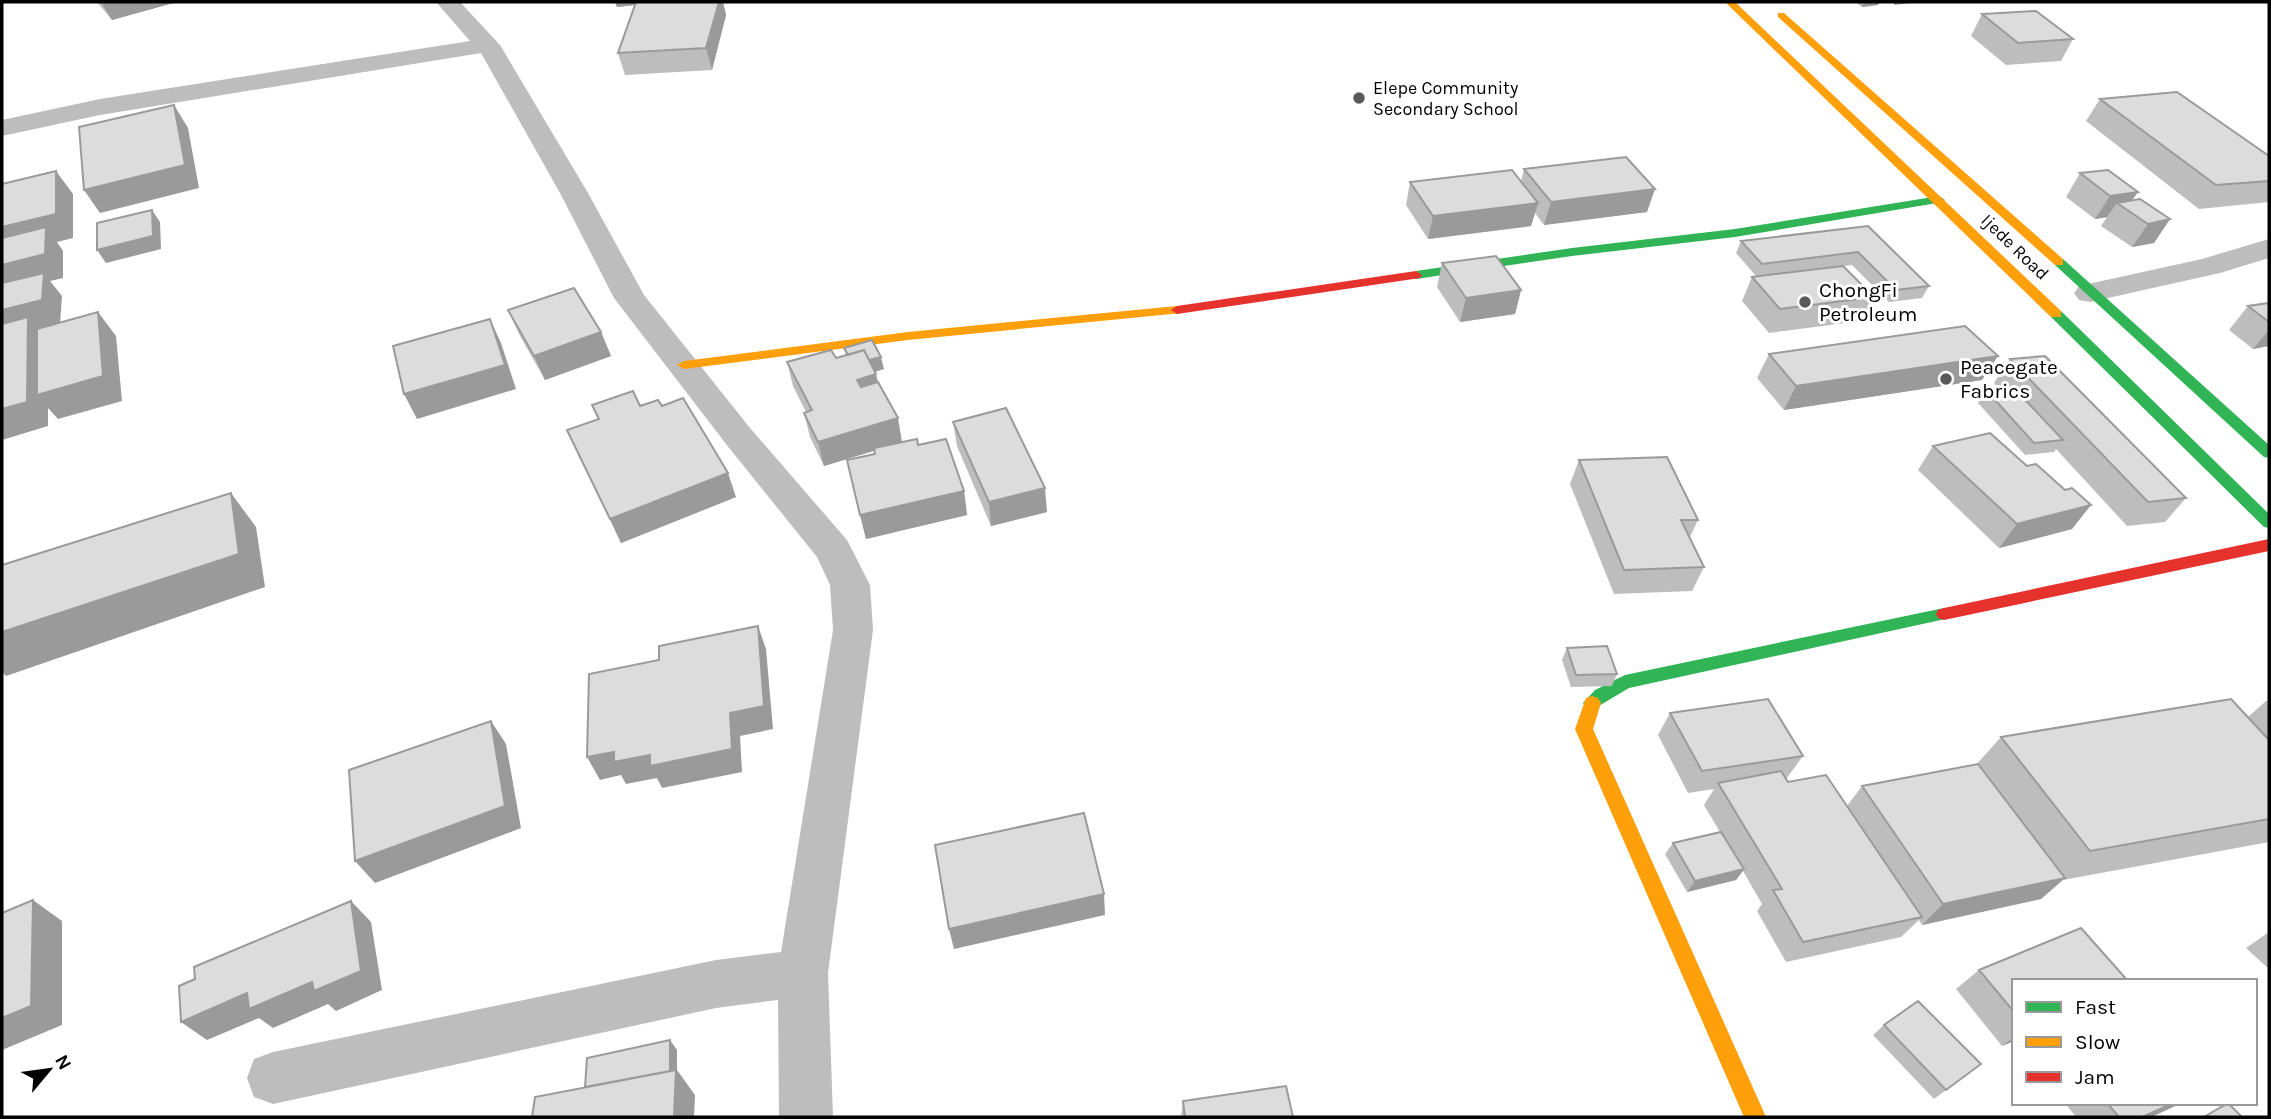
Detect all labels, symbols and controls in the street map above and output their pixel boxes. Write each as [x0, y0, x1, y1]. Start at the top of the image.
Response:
place label: Elepe Community Secondary School [1373, 77, 1519, 120]
marker: Elepe Community Secondary School [1351, 90, 1367, 106]
street label: Ijede Road [1977, 209, 2053, 285]
place label: ChongFi Petroleum [1819, 278, 1917, 326]
marker: ChongFi Petroleum [1797, 294, 1813, 310]
place label: Peacegate Fabrics [1960, 355, 2058, 403]
marker: Peacegate Fabrics [1938, 371, 1954, 387]
legend [2012, 979, 2257, 1105]
text: Fast [2075, 995, 2116, 1019]
text: Slow [2075, 1030, 2120, 1054]
north arrow [14, 1035, 84, 1105]
text: N [50, 1051, 76, 1074]
text: Jam [2075, 1065, 2115, 1089]

